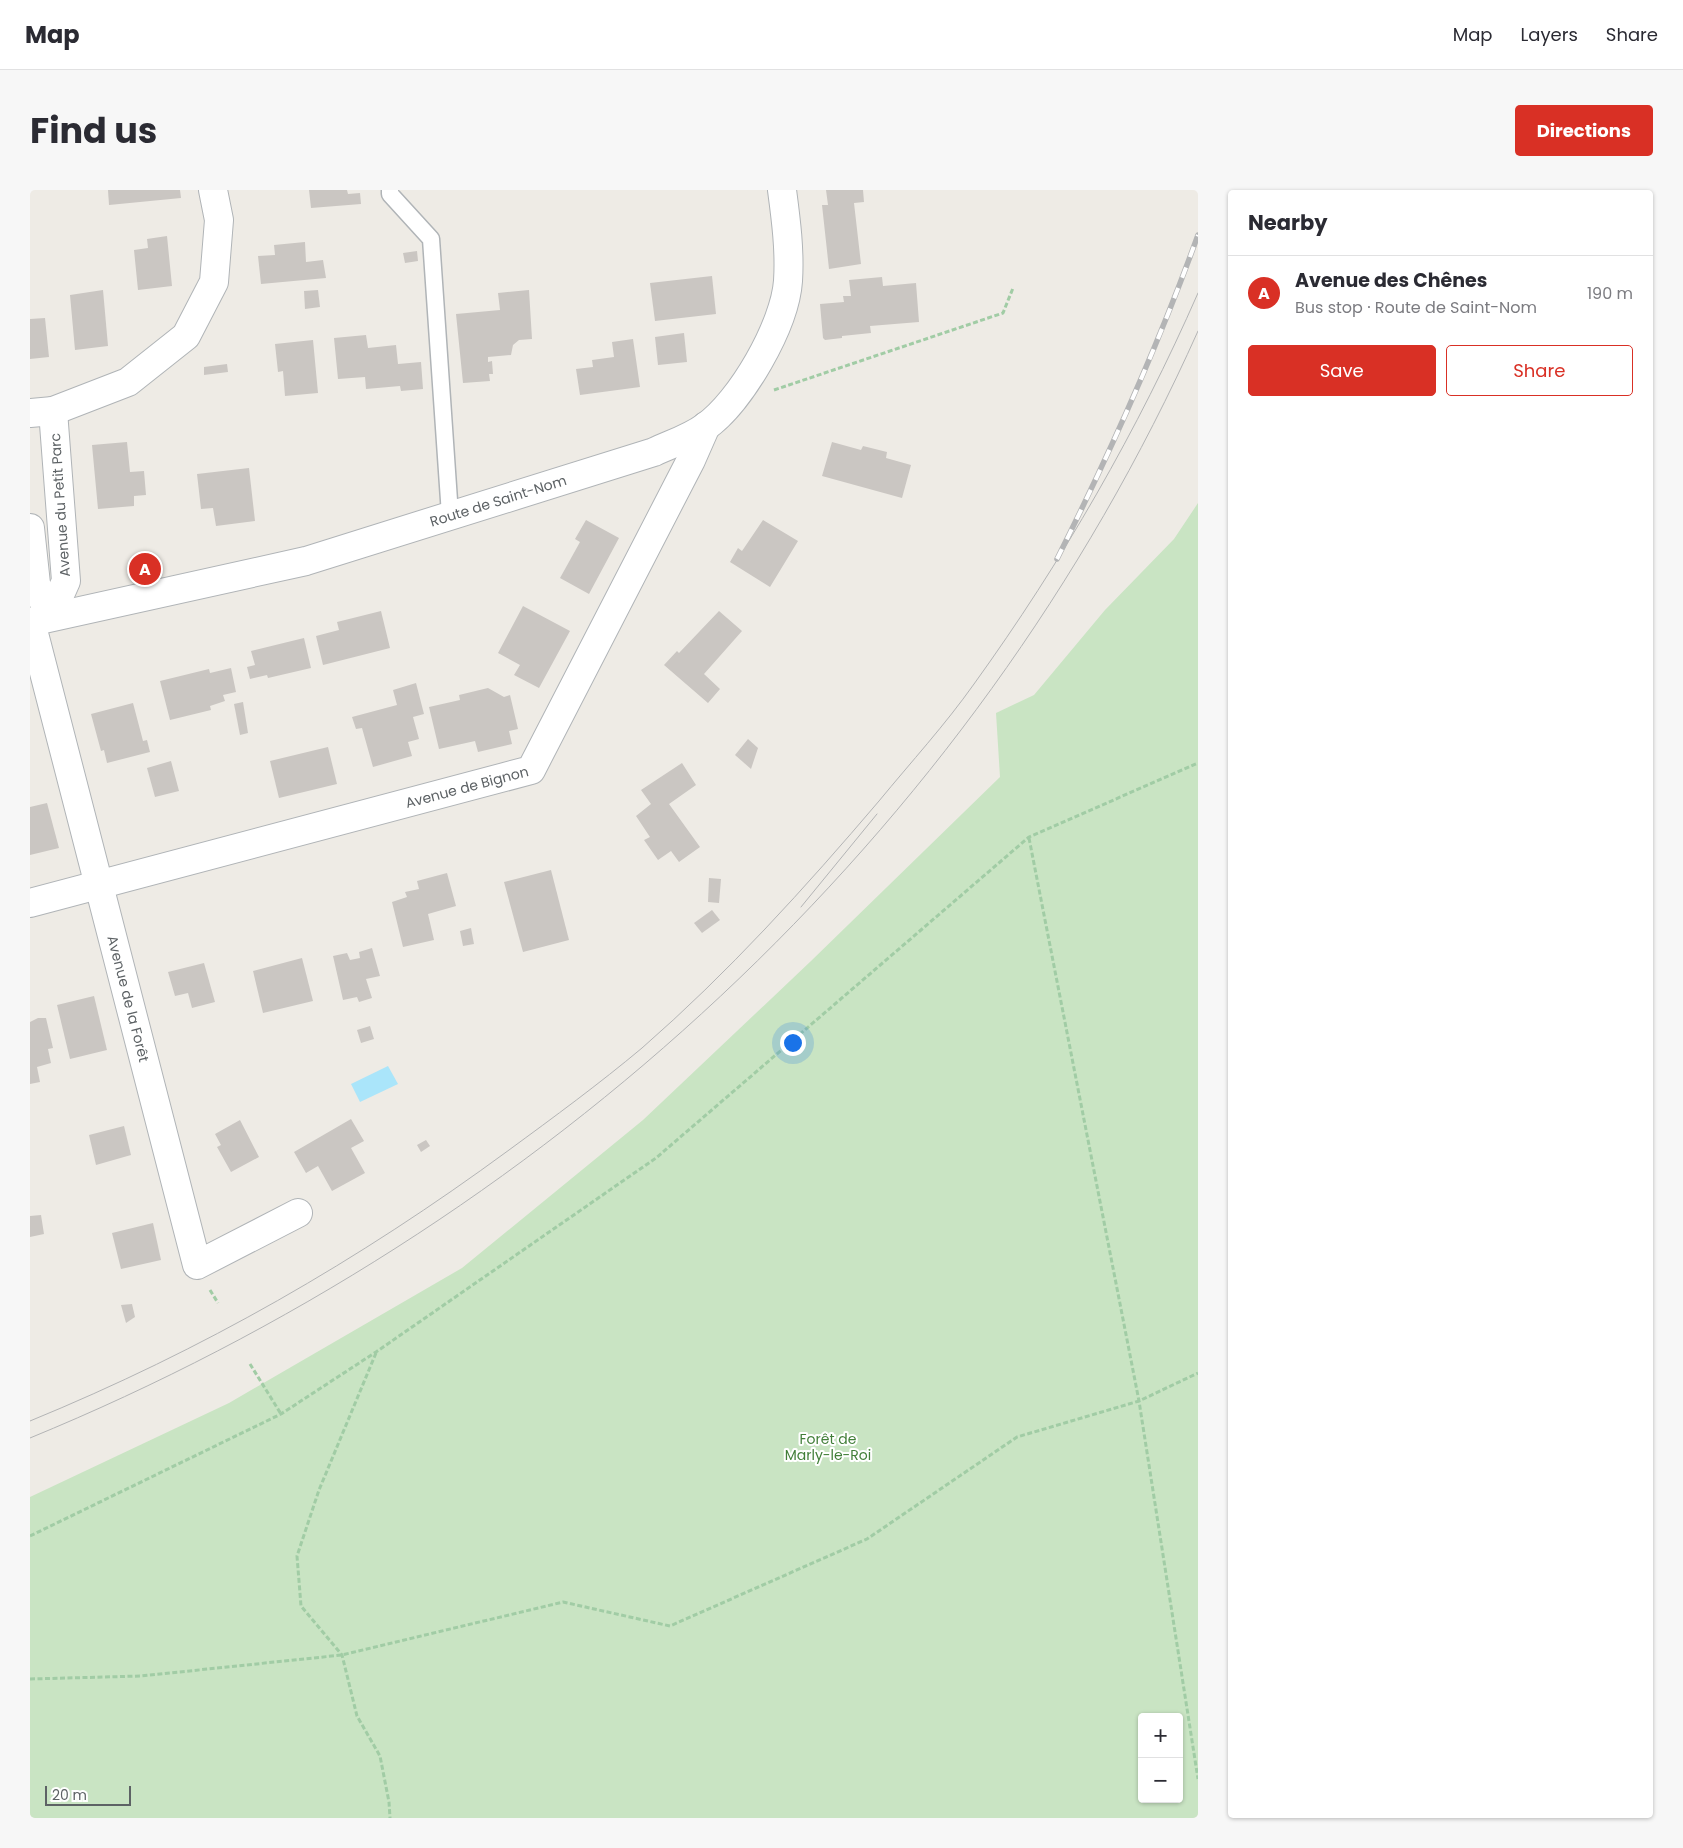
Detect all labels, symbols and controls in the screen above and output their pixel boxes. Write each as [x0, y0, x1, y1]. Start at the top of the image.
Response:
text: Map [25, 18, 80, 51]
text: Map [1453, 22, 1493, 47]
text: Layers [1521, 22, 1578, 47]
text: Share [1606, 22, 1658, 47]
button: Directions [1515, 105, 1653, 156]
text: Find us [30, 106, 157, 155]
text: Nearby [1248, 208, 1328, 237]
text: Avenue des Chênes [1295, 267, 1487, 294]
text: A [1258, 282, 1270, 305]
text: 190 m [1587, 282, 1633, 305]
text: Bus stop · Route de Saint-Nom [1295, 296, 1537, 319]
button: Save [1248, 345, 1436, 396]
button: Share [1446, 345, 1633, 396]
street label: Avenue du Petit Parc [45, 433, 75, 577]
street label: Route de Saint-Nom [427, 470, 569, 532]
pin: A [129, 550, 161, 588]
street label: Avenue de Bignon [403, 761, 531, 813]
street label: Avenue de la Forêt [102, 933, 154, 1064]
your location [780, 1030, 806, 1056]
park label: Forêt de Marly-le-Roi [785, 1429, 871, 1465]
map controls [1138, 1713, 1183, 1803]
button: + [1138, 1713, 1183, 1758]
button: − [1138, 1758, 1183, 1803]
scale bar [45, 1783, 131, 1806]
text: 20 m [52, 1785, 87, 1805]

